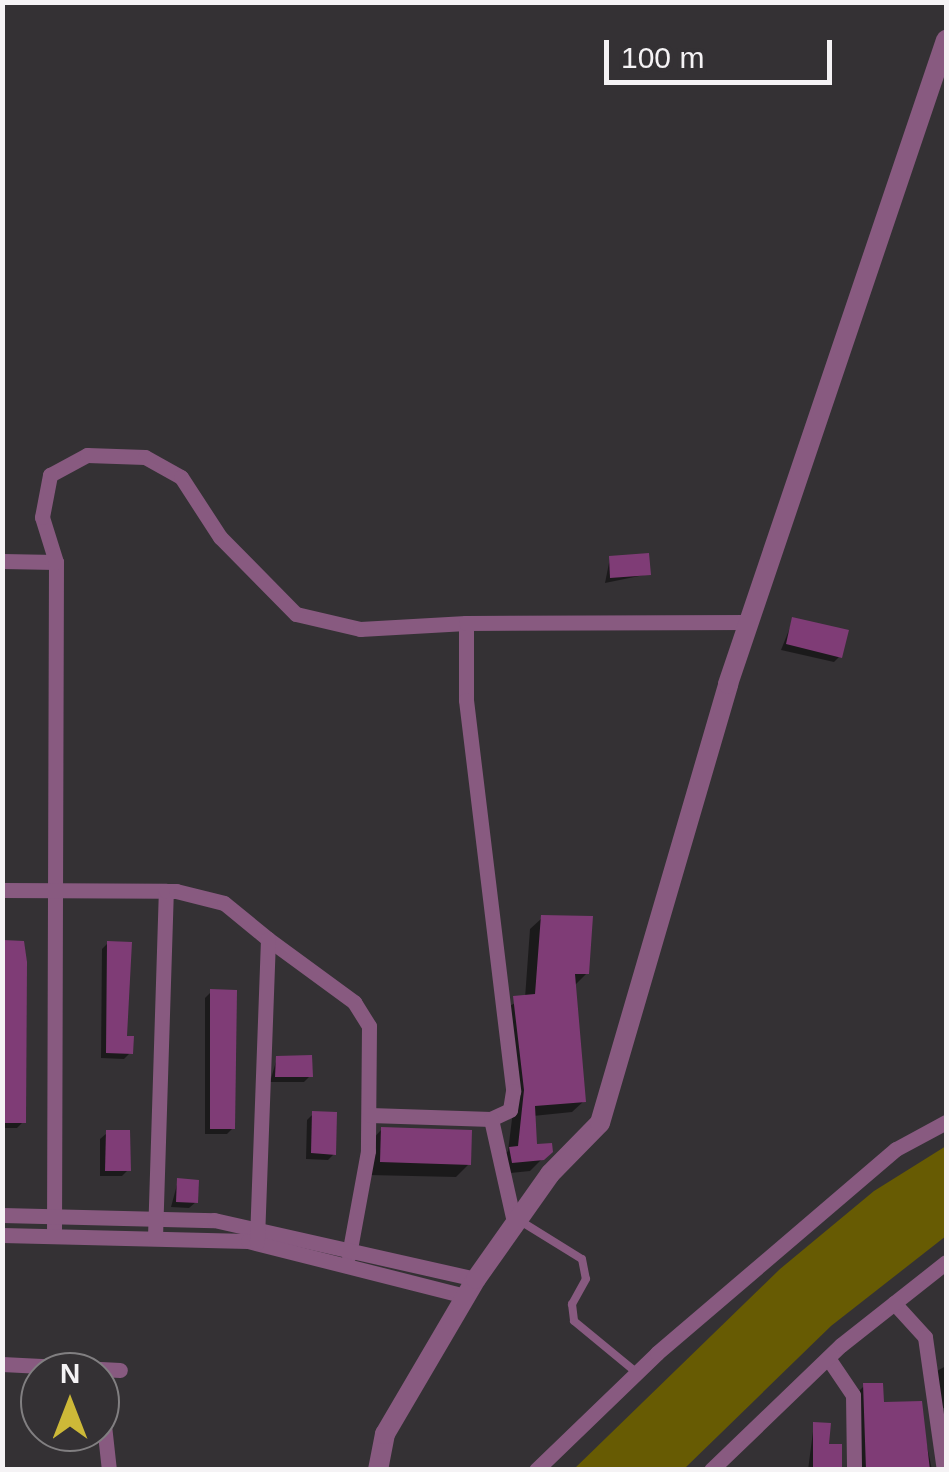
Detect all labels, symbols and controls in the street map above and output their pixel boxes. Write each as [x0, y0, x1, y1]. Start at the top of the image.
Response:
scale bar [609, 20, 836, 82]
text: 100 m [621, 41, 704, 74]
north arrow [20, 1352, 120, 1452]
text: N [60, 1358, 80, 1389]

